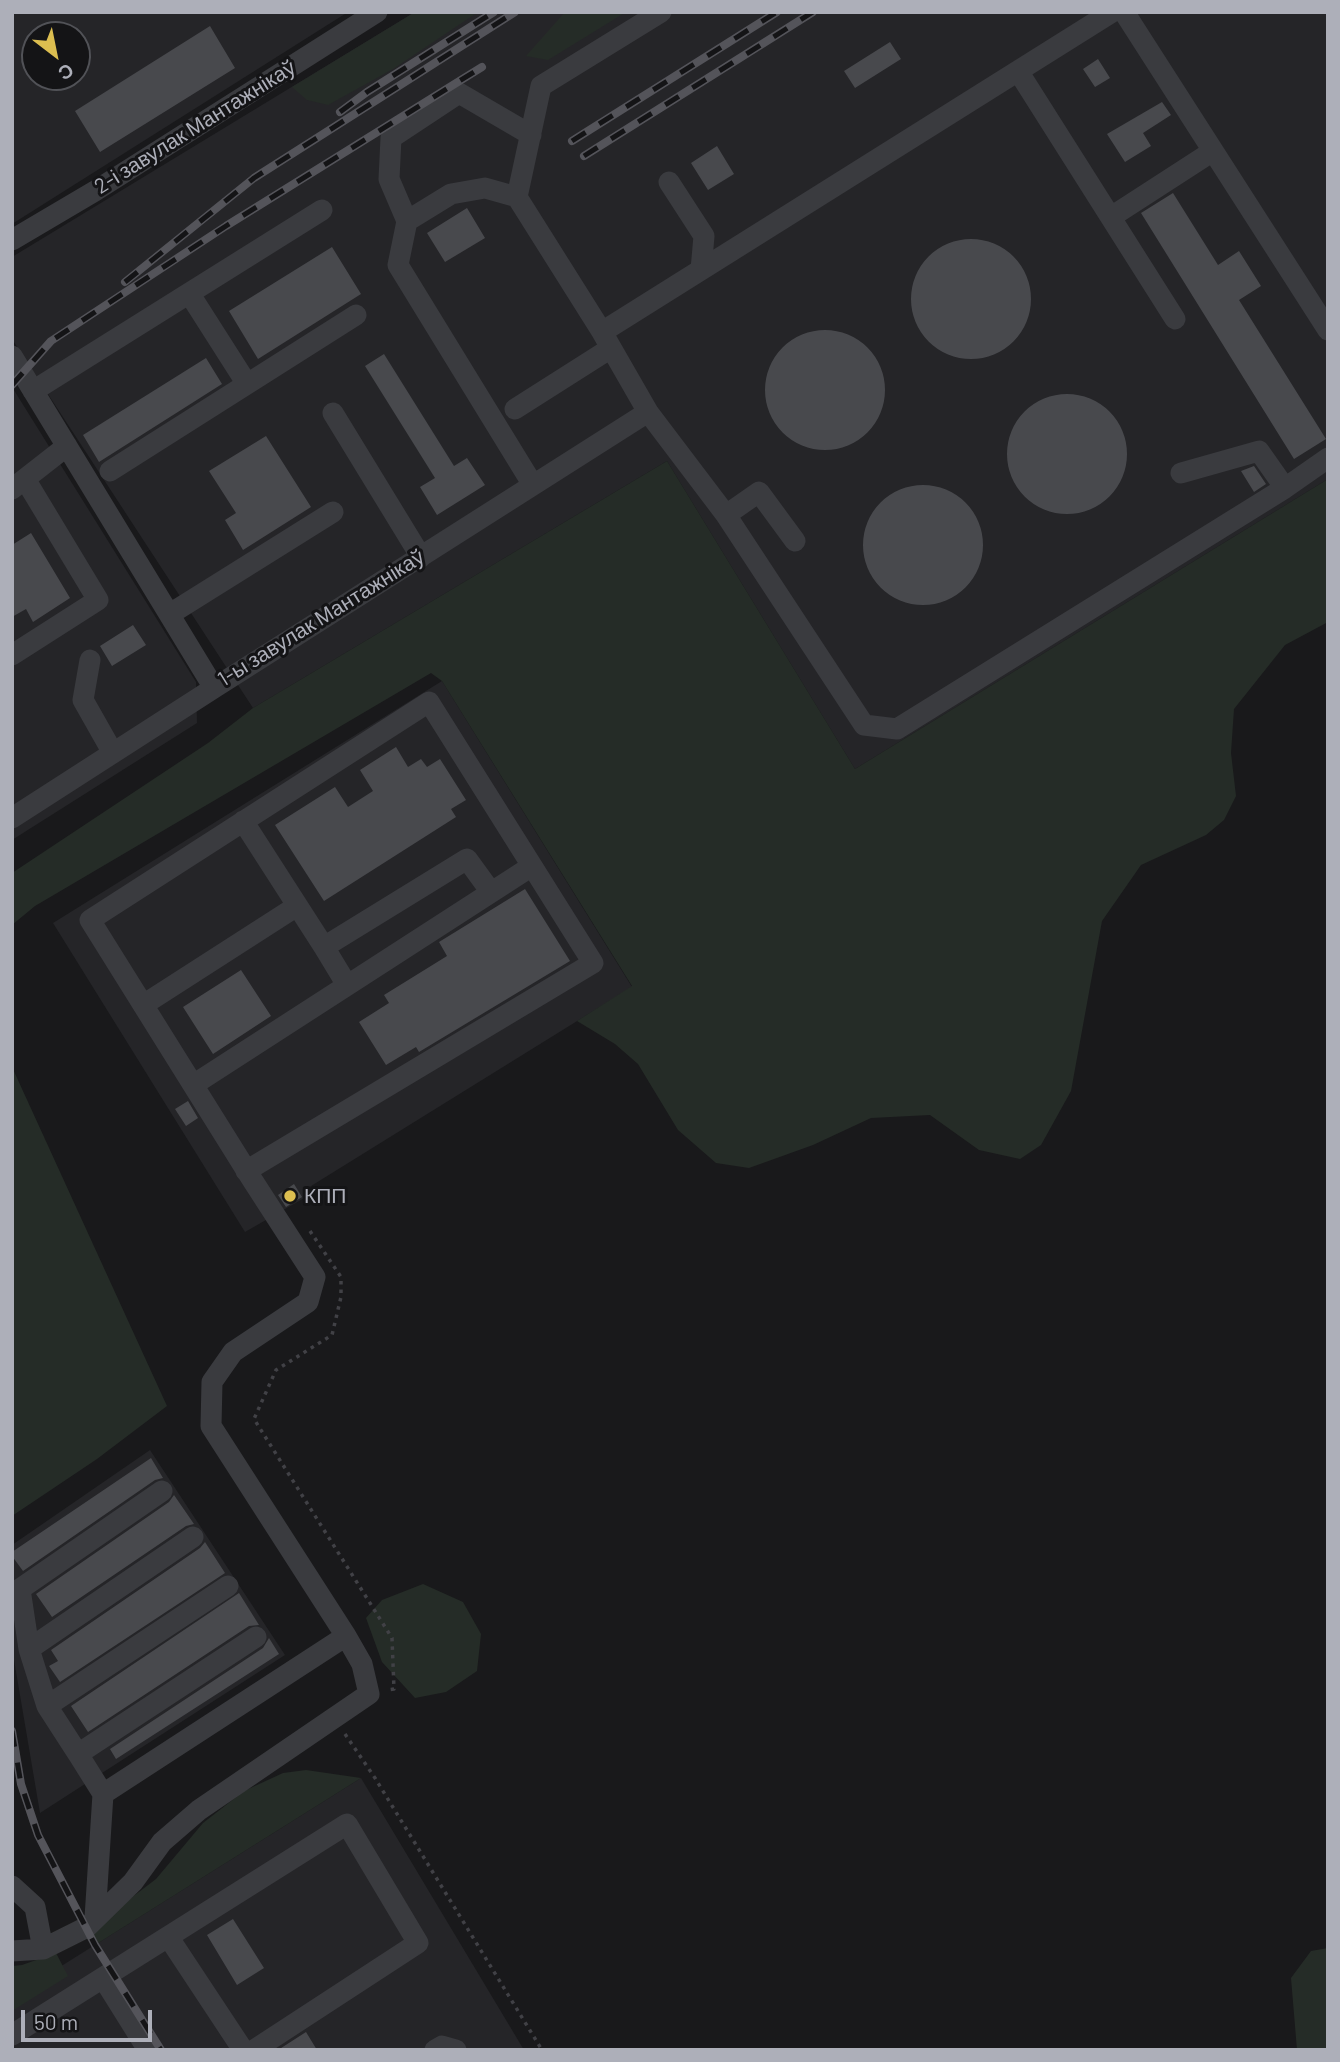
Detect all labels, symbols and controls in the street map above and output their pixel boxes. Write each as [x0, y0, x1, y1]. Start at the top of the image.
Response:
north arrow [21, 21, 91, 91]
street label: 2-і завулак Мантажнікаў [90, 55, 300, 199]
text: С [54, 59, 78, 86]
street label: 1-ы завулак Мантажнікаў [213, 544, 429, 692]
place label: КПП [304, 1183, 346, 1209]
marker: КПП [282, 1188, 298, 1204]
scale bar [24, 1996, 156, 2040]
text: 50 m [34, 2009, 78, 2034]

